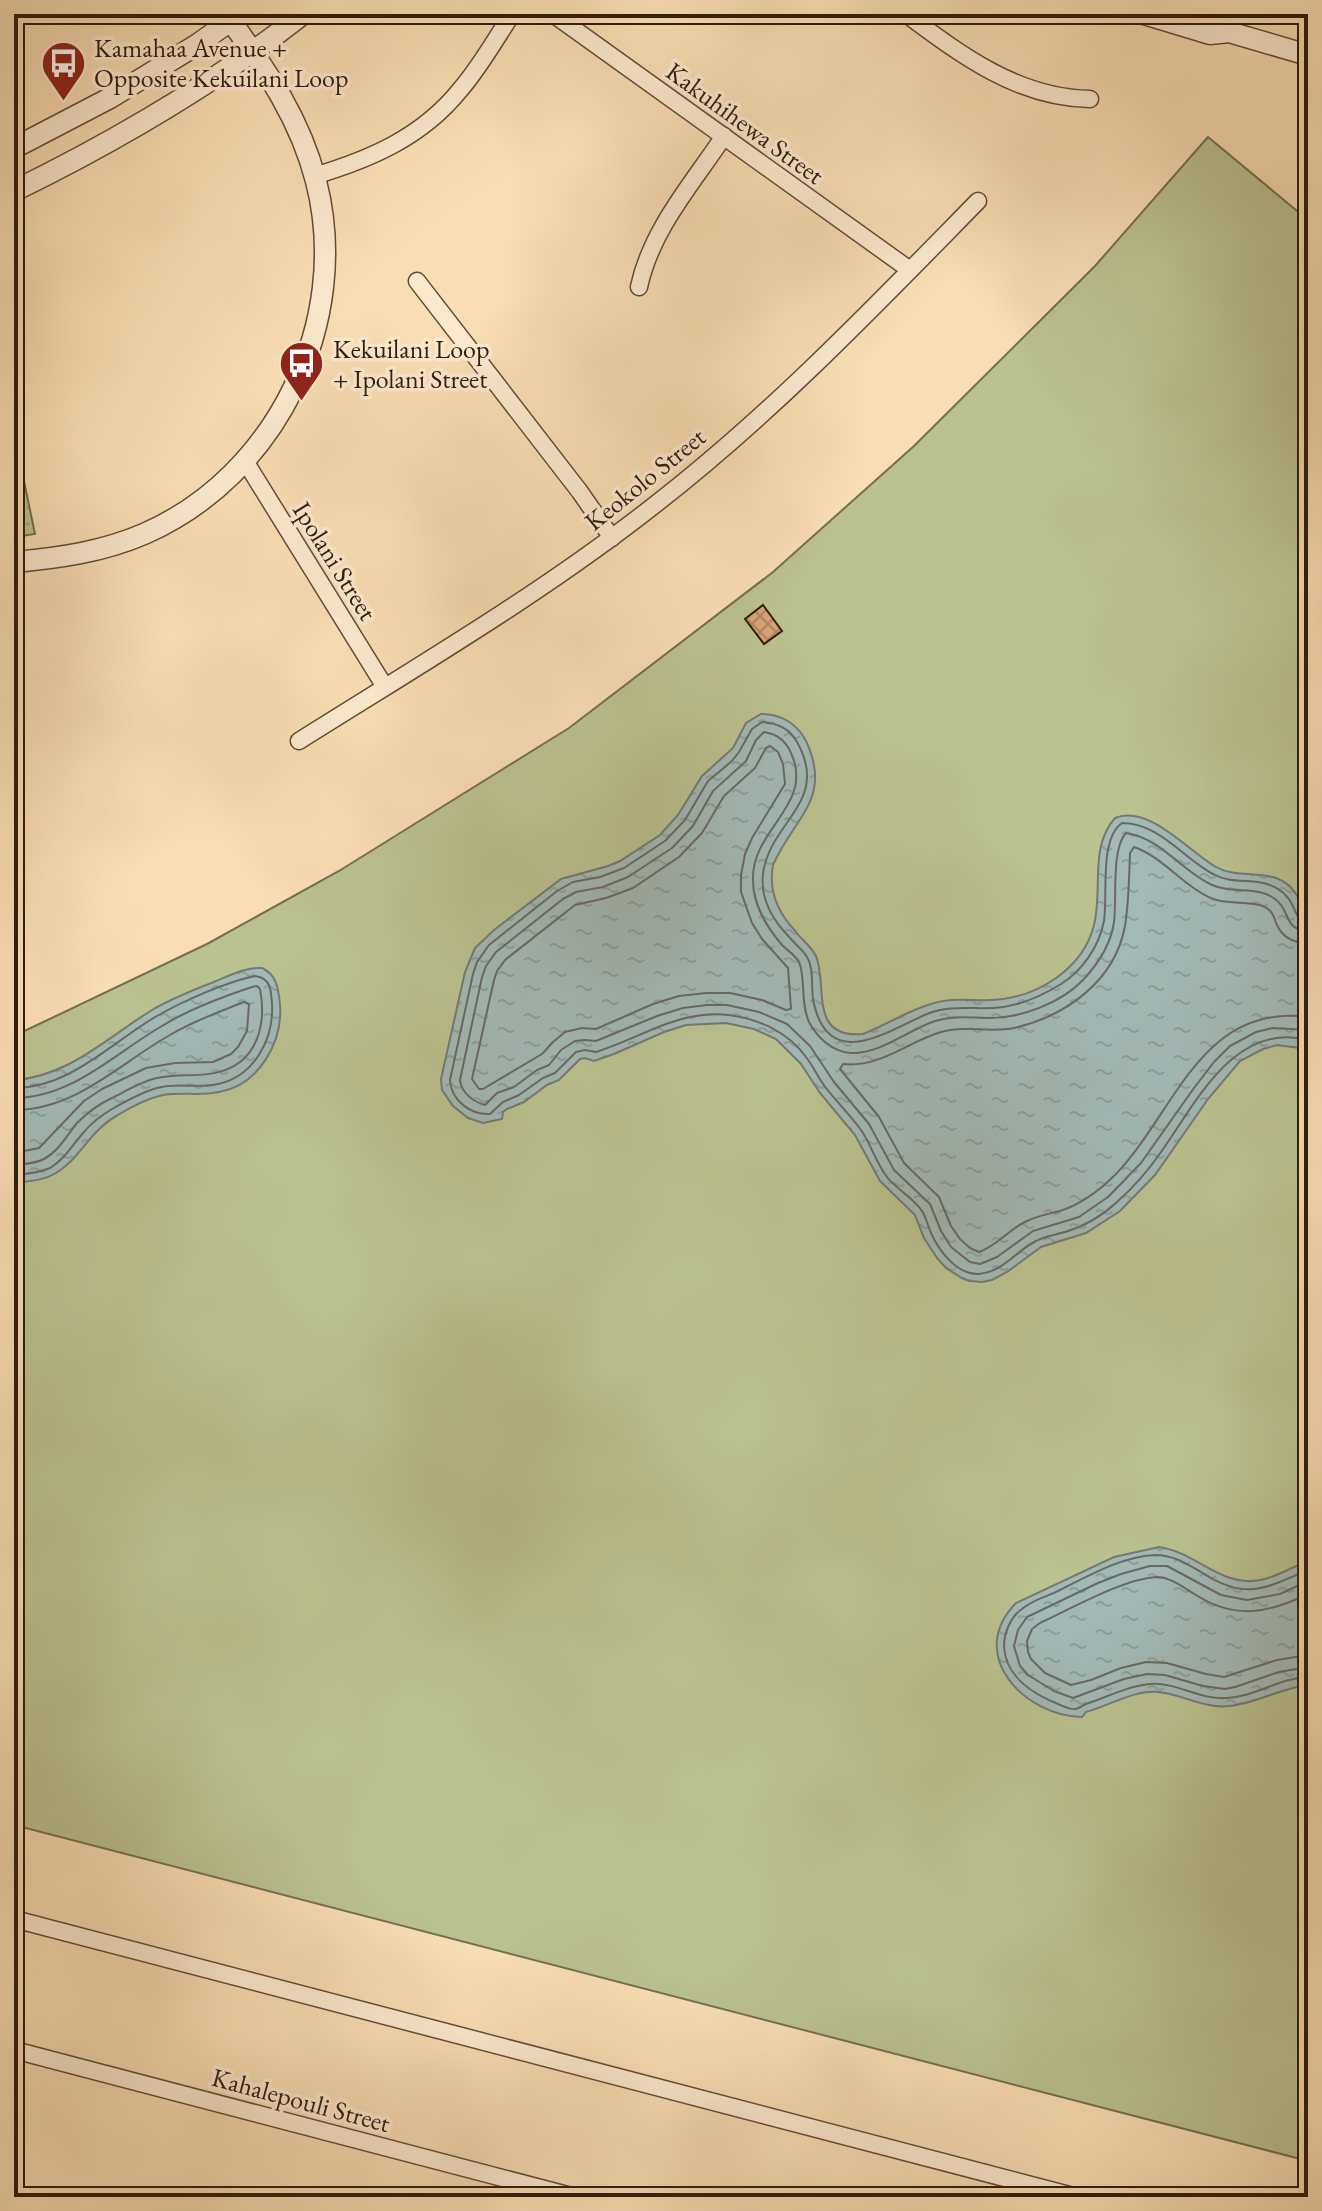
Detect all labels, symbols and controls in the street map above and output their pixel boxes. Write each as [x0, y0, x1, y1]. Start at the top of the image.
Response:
place label: Kamahaa Avenue + Opposite Kekuilani Loop [94, 31, 348, 95]
bus stop icon: Kamahaa Avenue + Opposite Kekuilani Loop [39, 39, 87, 102]
street label: Kakuhihewa Street [659, 54, 831, 192]
place label: Kekuilani Loop + Ipolani Street [333, 332, 489, 396]
bus stop icon: Kekuilani Loop + Ipolani Street [278, 340, 326, 403]
street label: Keokolo Street [577, 420, 713, 538]
street label: Ipolani Street [285, 495, 385, 627]
street label: Kahalepouli Street [208, 2060, 394, 2140]

